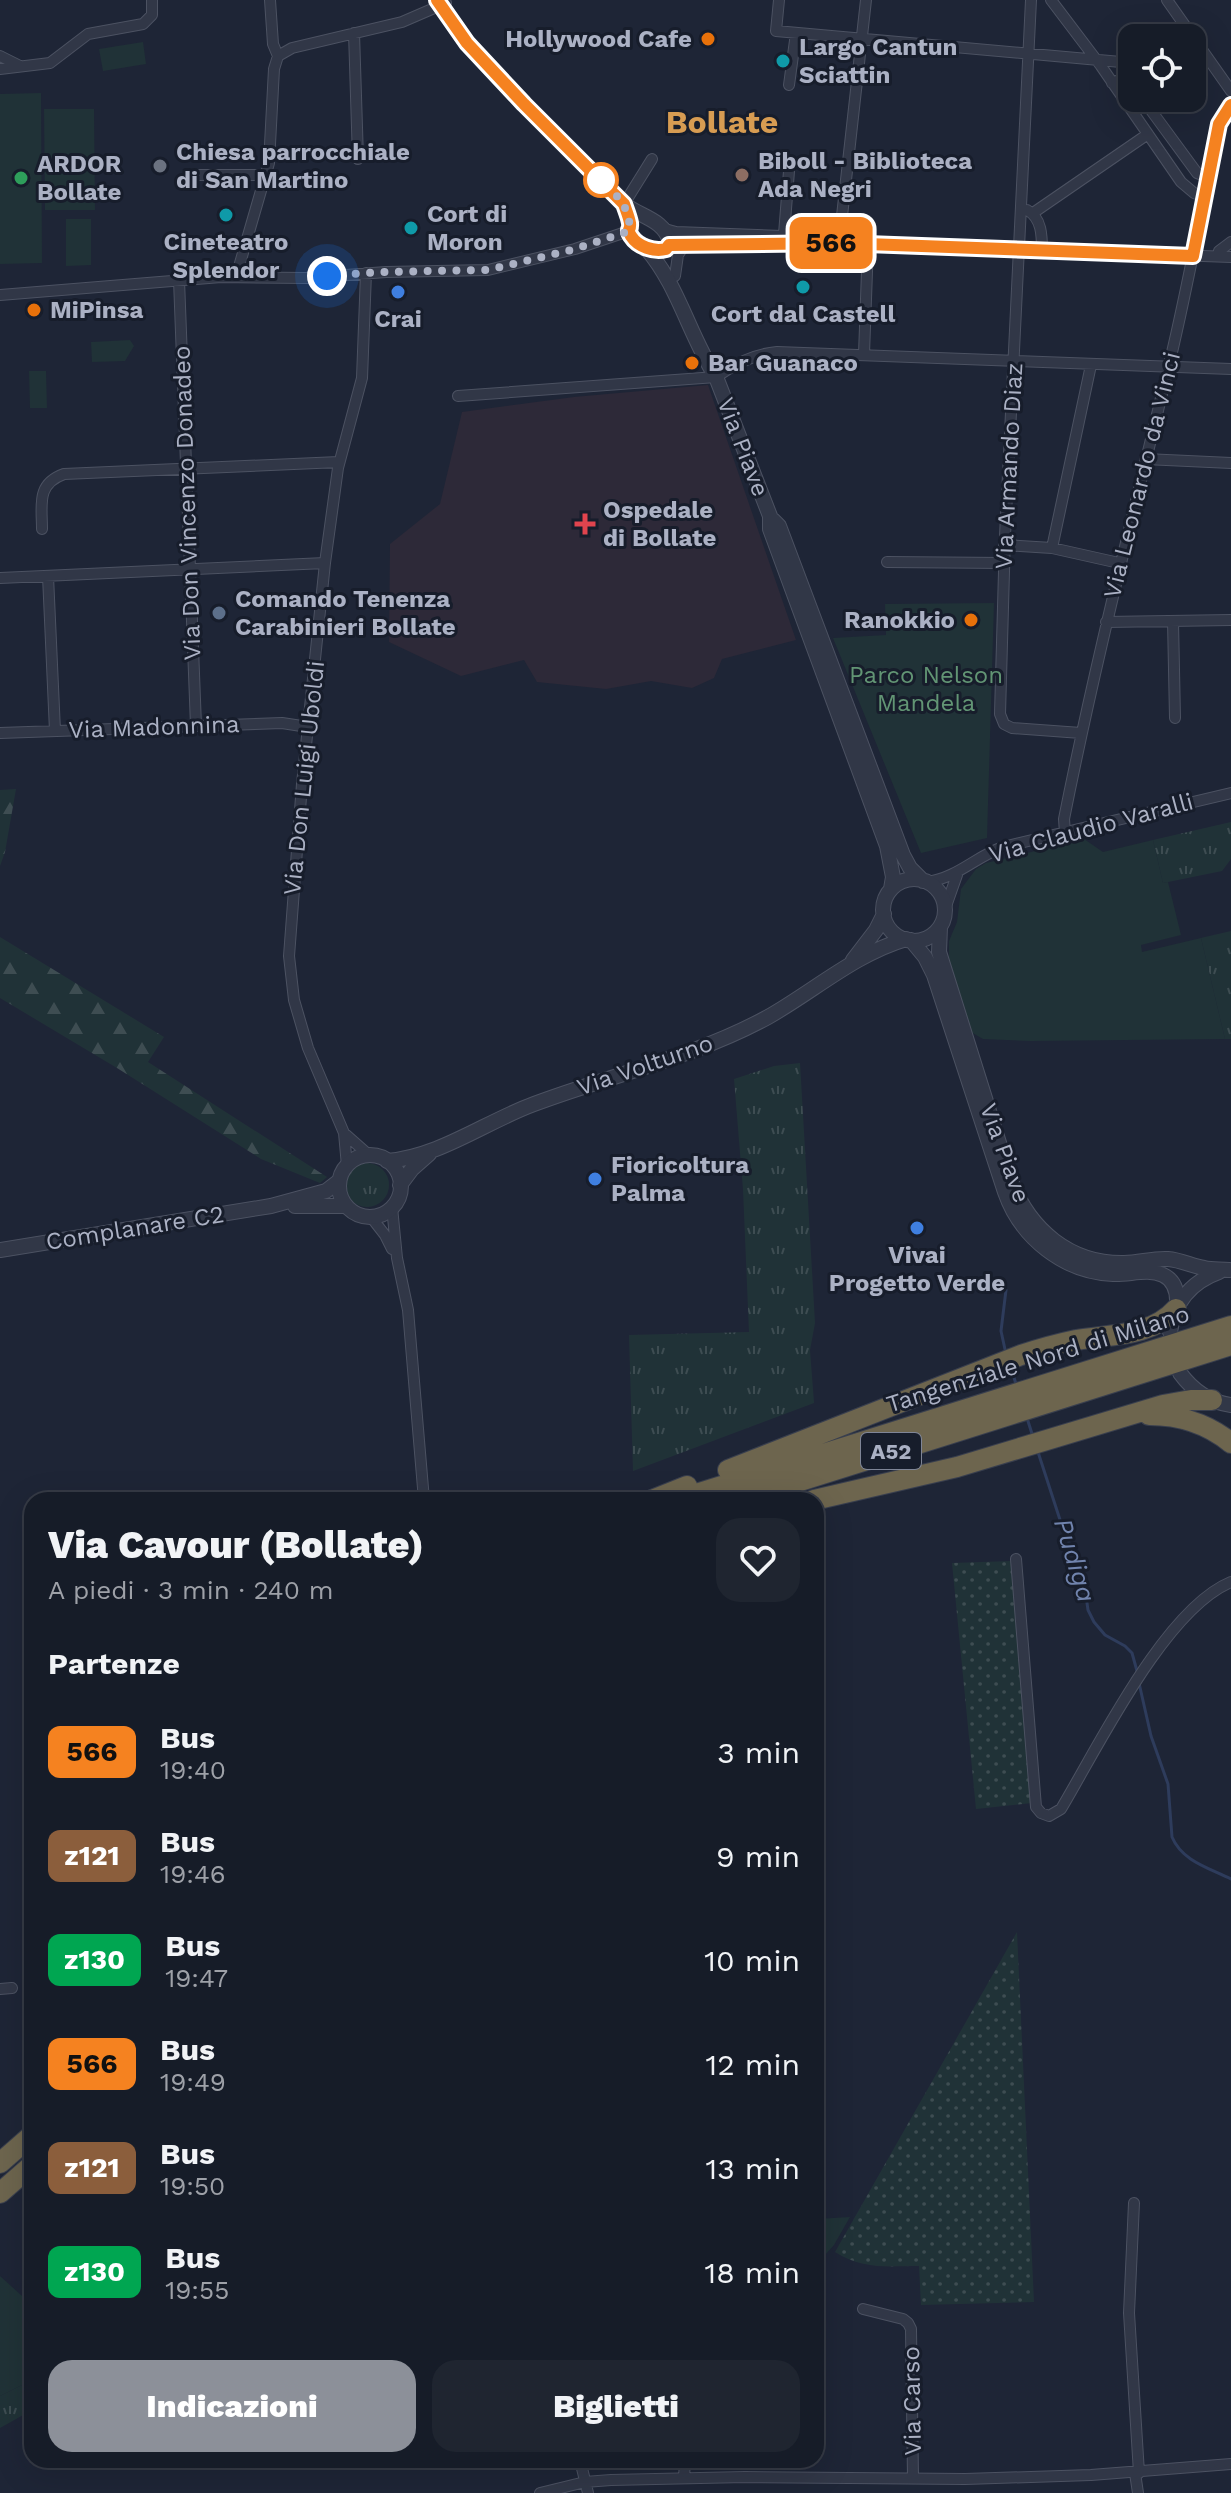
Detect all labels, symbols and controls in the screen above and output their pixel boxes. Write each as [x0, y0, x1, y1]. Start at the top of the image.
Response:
map controls [1118, 24, 1206, 112]
button: locate [1118, 24, 1206, 112]
place label: Hollywood Cafe [505, 25, 692, 53]
marker: Hollywood Cafe [699, 30, 717, 48]
place label: Largo Cantun Sciattin [799, 33, 957, 89]
marker: Largo Cantun Sciattin [774, 52, 792, 70]
district label: Bollate [666, 103, 778, 141]
place label: Chiesa parrocchiale di San Martino [176, 138, 410, 194]
place label: Biboll - Biblioteca Ada Negri [758, 147, 972, 203]
place label: ARDOR Bollate [37, 150, 122, 206]
marker: Chiesa parrocchiale di San Martino [151, 157, 169, 175]
unlabelled marker [584, 163, 618, 197]
marker: Biboll - Biblioteca Ada Negri [733, 166, 751, 184]
marker: ARDOR Bollate [12, 169, 30, 187]
place label: Cort di Moron [427, 200, 507, 256]
marker: Cineteatro Splendor [217, 206, 235, 224]
line badge: 566 [785, 217, 877, 269]
marker: Cort di Moron [402, 219, 420, 237]
text: 566 [806, 226, 856, 259]
place label: Cineteatro Splendor [164, 228, 288, 284]
your location [307, 256, 347, 296]
marker: Cort dal Castell [794, 278, 812, 296]
marker: Crai [389, 283, 407, 301]
place label: MiPinsa [50, 296, 144, 324]
place label: Cort dal Castell [711, 300, 895, 328]
marker: MiPinsa [25, 301, 43, 319]
place label: Crai [374, 305, 422, 333]
street label: Via Don Vincenzo Donadeo [168, 345, 206, 661]
place label: Bar Guanaco [708, 349, 858, 377]
street label: Via Leonardo da Vinci [1098, 349, 1186, 601]
marker: Bar Guanaco [683, 354, 701, 372]
street label: Via Armando Diaz [990, 362, 1028, 570]
street label: Via Piave [711, 394, 775, 500]
place label: Ospedale di Bollate [603, 496, 716, 552]
marker: Ospedale di Bollate [574, 513, 596, 535]
place label: Comando Tenenza Carabinieri Bollate [235, 585, 456, 641]
marker: Comando Tenenza Carabinieri Bollate [210, 604, 228, 622]
place label: Ranokkio [844, 606, 955, 634]
marker: Ranokkio [962, 611, 980, 629]
street label: Via Don Luigi Uboldi [278, 659, 330, 897]
park label: Parco Nelson Mandela [849, 661, 1003, 717]
street label: Via Madonnina [68, 710, 240, 744]
street label: Via Claudio Varalli [986, 787, 1196, 869]
street label: Via Volturno [573, 1029, 717, 1101]
street label: Via Piave [974, 1099, 1036, 1207]
place label: Fioricoltura Palma [611, 1151, 749, 1207]
marker: Fioricoltura Palma [586, 1170, 604, 1188]
street label: Complanare C2 [44, 1200, 226, 1256]
marker: Vivai Progetto Verde [908, 1219, 926, 1237]
place label: Vivai Progetto Verde [829, 1241, 1005, 1297]
street label: Tangenziale Nord di Milano [883, 1300, 1193, 1418]
road number: A52 [861, 1433, 921, 1469]
water label: Pudiga [1048, 1514, 1102, 1606]
button: heart [716, 1518, 800, 1602]
text: Via Cavour (Bollate) [48, 1523, 424, 1567]
text: A piedi · 3 min · 240 m [48, 1575, 334, 1605]
text: Partenze [48, 1646, 180, 1681]
text: Bus [160, 1720, 215, 1755]
text: 566 [67, 1735, 117, 1768]
text: 3 min [717, 1735, 800, 1770]
text: 19:40 [160, 1755, 226, 1785]
text: Bus [160, 1824, 215, 1859]
text: z121 [64, 1839, 120, 1872]
text: 9 min [716, 1839, 800, 1874]
text: 19:46 [160, 1859, 226, 1889]
text: Bus [165, 1928, 220, 1963]
text: z130 [64, 1943, 125, 1976]
text: 10 min [704, 1943, 800, 1978]
text: 19:47 [165, 1963, 228, 1993]
text: Bus [160, 2032, 215, 2067]
text: 566 [67, 2047, 117, 2080]
text: 12 min [705, 2047, 800, 2082]
text: 19:49 [160, 2067, 226, 2097]
text: Bus [160, 2136, 215, 2171]
text: z121 [64, 2151, 120, 2184]
text: 13 min [705, 2151, 800, 2186]
text: 19:50 [160, 2171, 225, 2201]
text: Bus [165, 2240, 220, 2275]
text: z130 [64, 2255, 125, 2288]
text: 18 min [704, 2255, 800, 2290]
text: 19:55 [165, 2275, 229, 2305]
street label: Via Carso [897, 2346, 927, 2456]
button: Indicazioni [48, 2360, 416, 2452]
button: Biglietti [432, 2360, 800, 2452]

